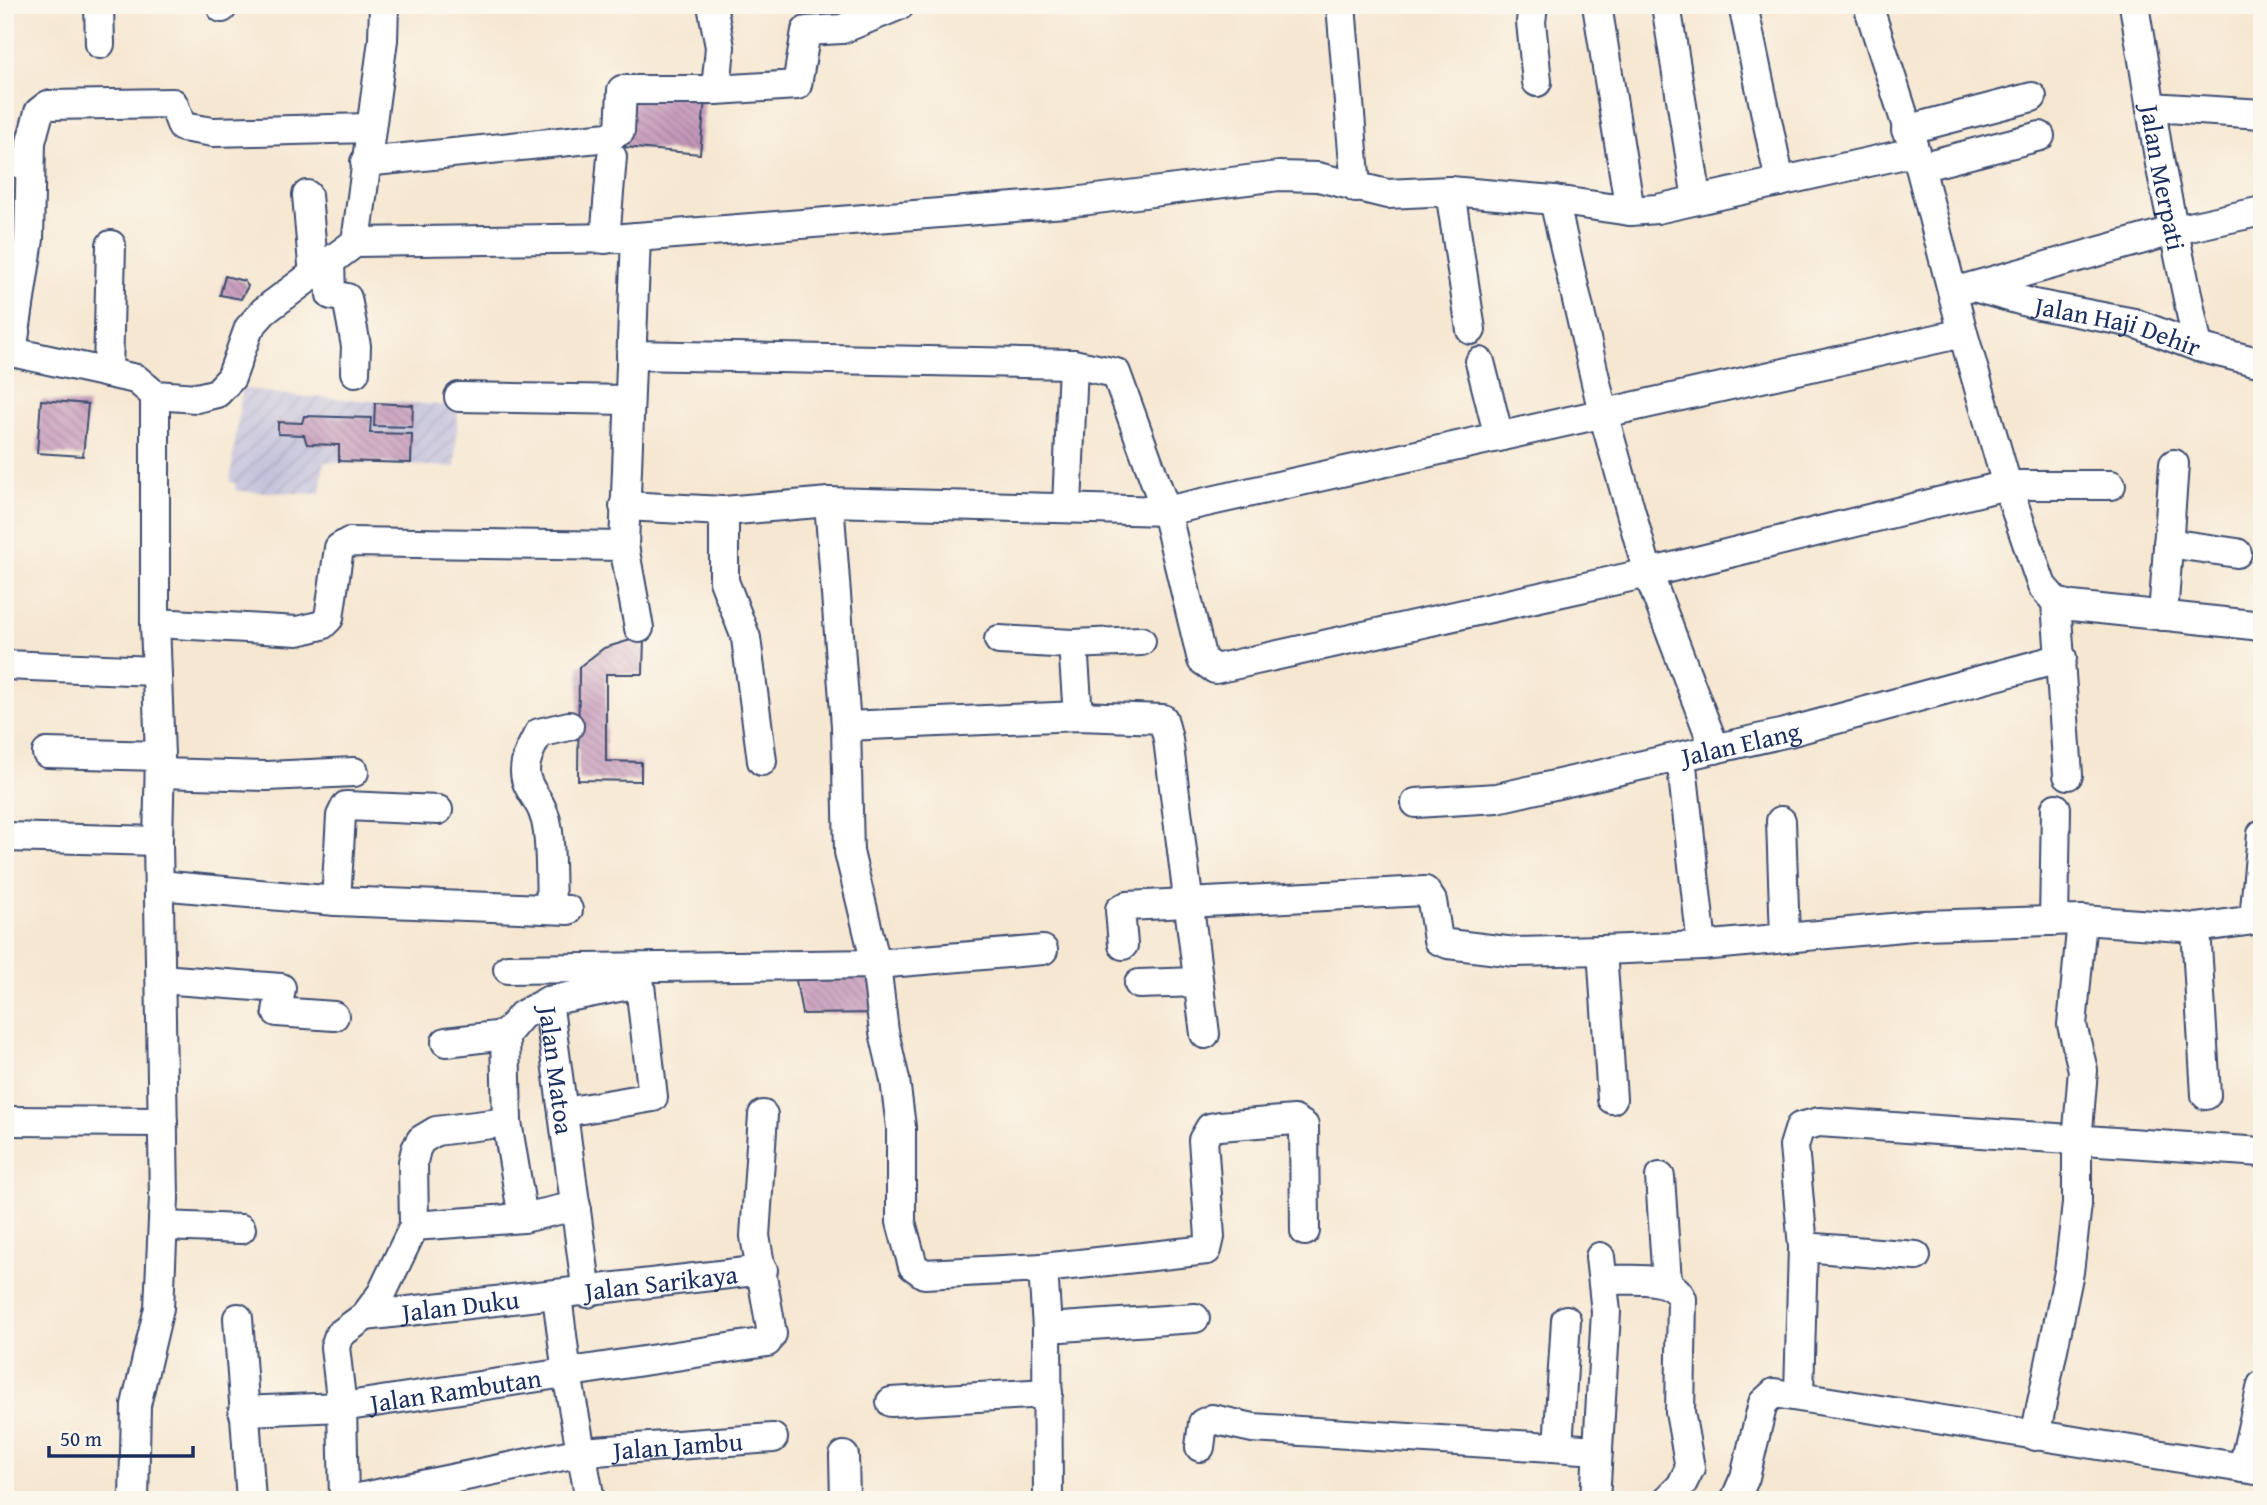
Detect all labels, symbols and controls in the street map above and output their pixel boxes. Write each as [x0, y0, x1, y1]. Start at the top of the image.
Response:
street label: Jalan Merpati [2131, 99, 2197, 254]
street label: Jalan Haji Dehir [2029, 285, 2207, 366]
street label: Jalan Elang [1675, 710, 1805, 776]
street label: Jalan Matoa [529, 1001, 585, 1138]
street label: Jalan Sarikaya [579, 1254, 740, 1310]
street label: Jalan Duku [397, 1279, 521, 1331]
street label: Jalan Rambutan [364, 1357, 544, 1422]
scale bar [49, 1414, 192, 1458]
street label: Jalan Jambu [609, 1421, 744, 1469]
text: 50 m [60, 1423, 102, 1454]

